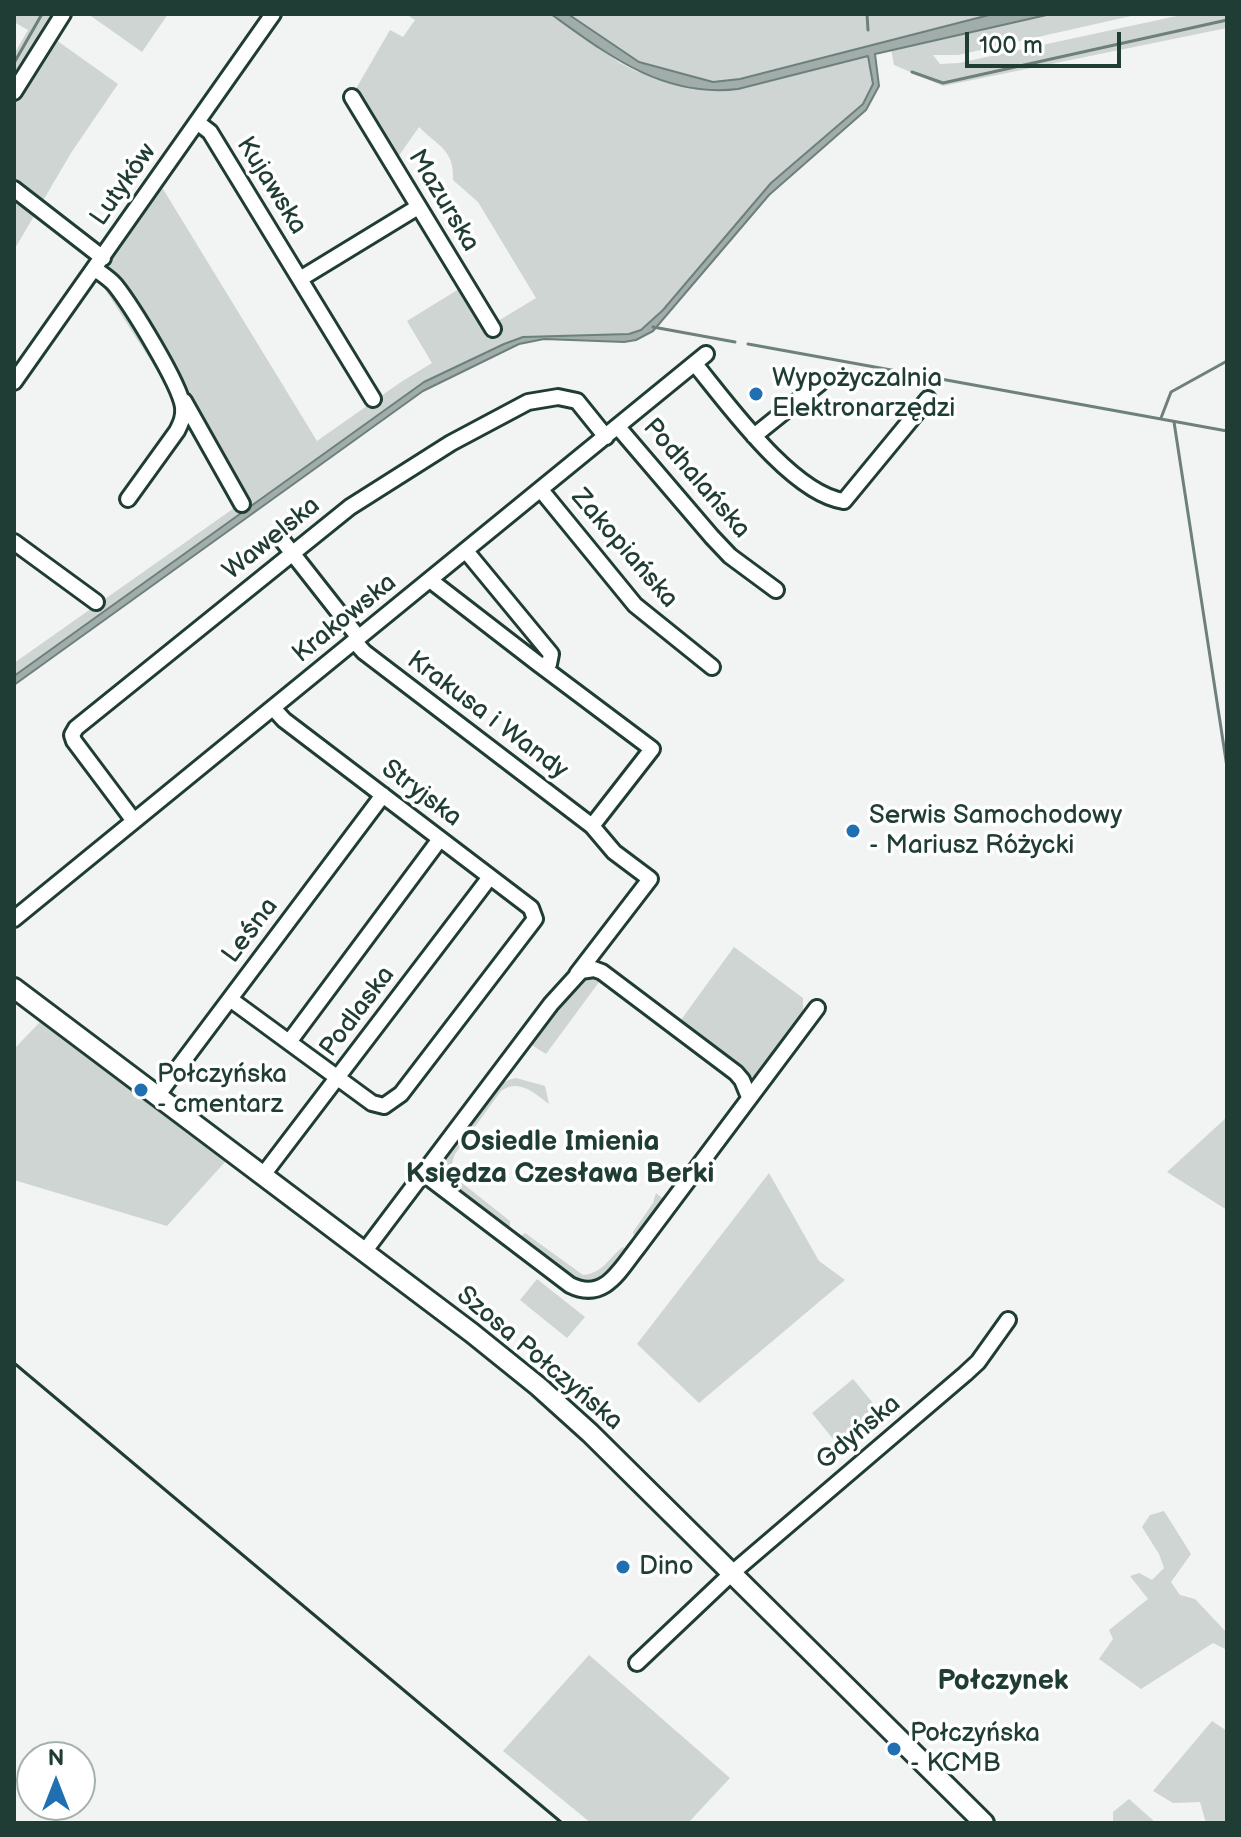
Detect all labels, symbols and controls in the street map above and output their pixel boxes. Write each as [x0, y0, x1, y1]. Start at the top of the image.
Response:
scale bar [969, 16, 1125, 66]
text: 100 m [979, 31, 1043, 60]
street label: Kujawska [229, 132, 313, 240]
street label: Lutyków [84, 138, 164, 232]
street label: Mazurska [400, 144, 486, 258]
place label: Wypożyczalnia Elektronarzędzi [772, 363, 955, 424]
marker: Wypożyczalnia Elektronarzędzi [747, 385, 765, 403]
street label: Podhalańska [636, 413, 756, 545]
street label: Zakopiańska [564, 483, 684, 615]
street label: Wawelska [217, 491, 327, 587]
street label: Krakowska [287, 568, 403, 670]
street label: Krakusa i Wandy [400, 645, 574, 787]
street label: Stryjska [375, 754, 467, 834]
place label: Serwis Samochodowy - Mariusz Różycki [869, 800, 1122, 862]
marker: Serwis Samochodowy - Mariusz Różycki [844, 822, 862, 840]
street label: Leśna [216, 892, 286, 970]
street label: Podlaska [314, 961, 402, 1063]
place label: Połczyńska - cmentarz [157, 1059, 287, 1120]
marker: Połczyńska - cmentarz [132, 1081, 150, 1099]
district label: Osiedle Imienia Księdza Czesława Berki [406, 1126, 714, 1192]
street label: Szosa Połczyńska [450, 1280, 628, 1438]
street label: Gdyńska [811, 1389, 907, 1477]
place label: Dino [639, 1551, 693, 1583]
marker: Dino [614, 1558, 632, 1576]
district label: Połczynek [937, 1665, 1069, 1699]
place label: Połczyńska - KCMB [910, 1718, 1040, 1780]
marker: Połczyńska - KCMB [885, 1740, 903, 1758]
north arrow [16, 1741, 96, 1821]
text: N [48, 1745, 64, 1772]

